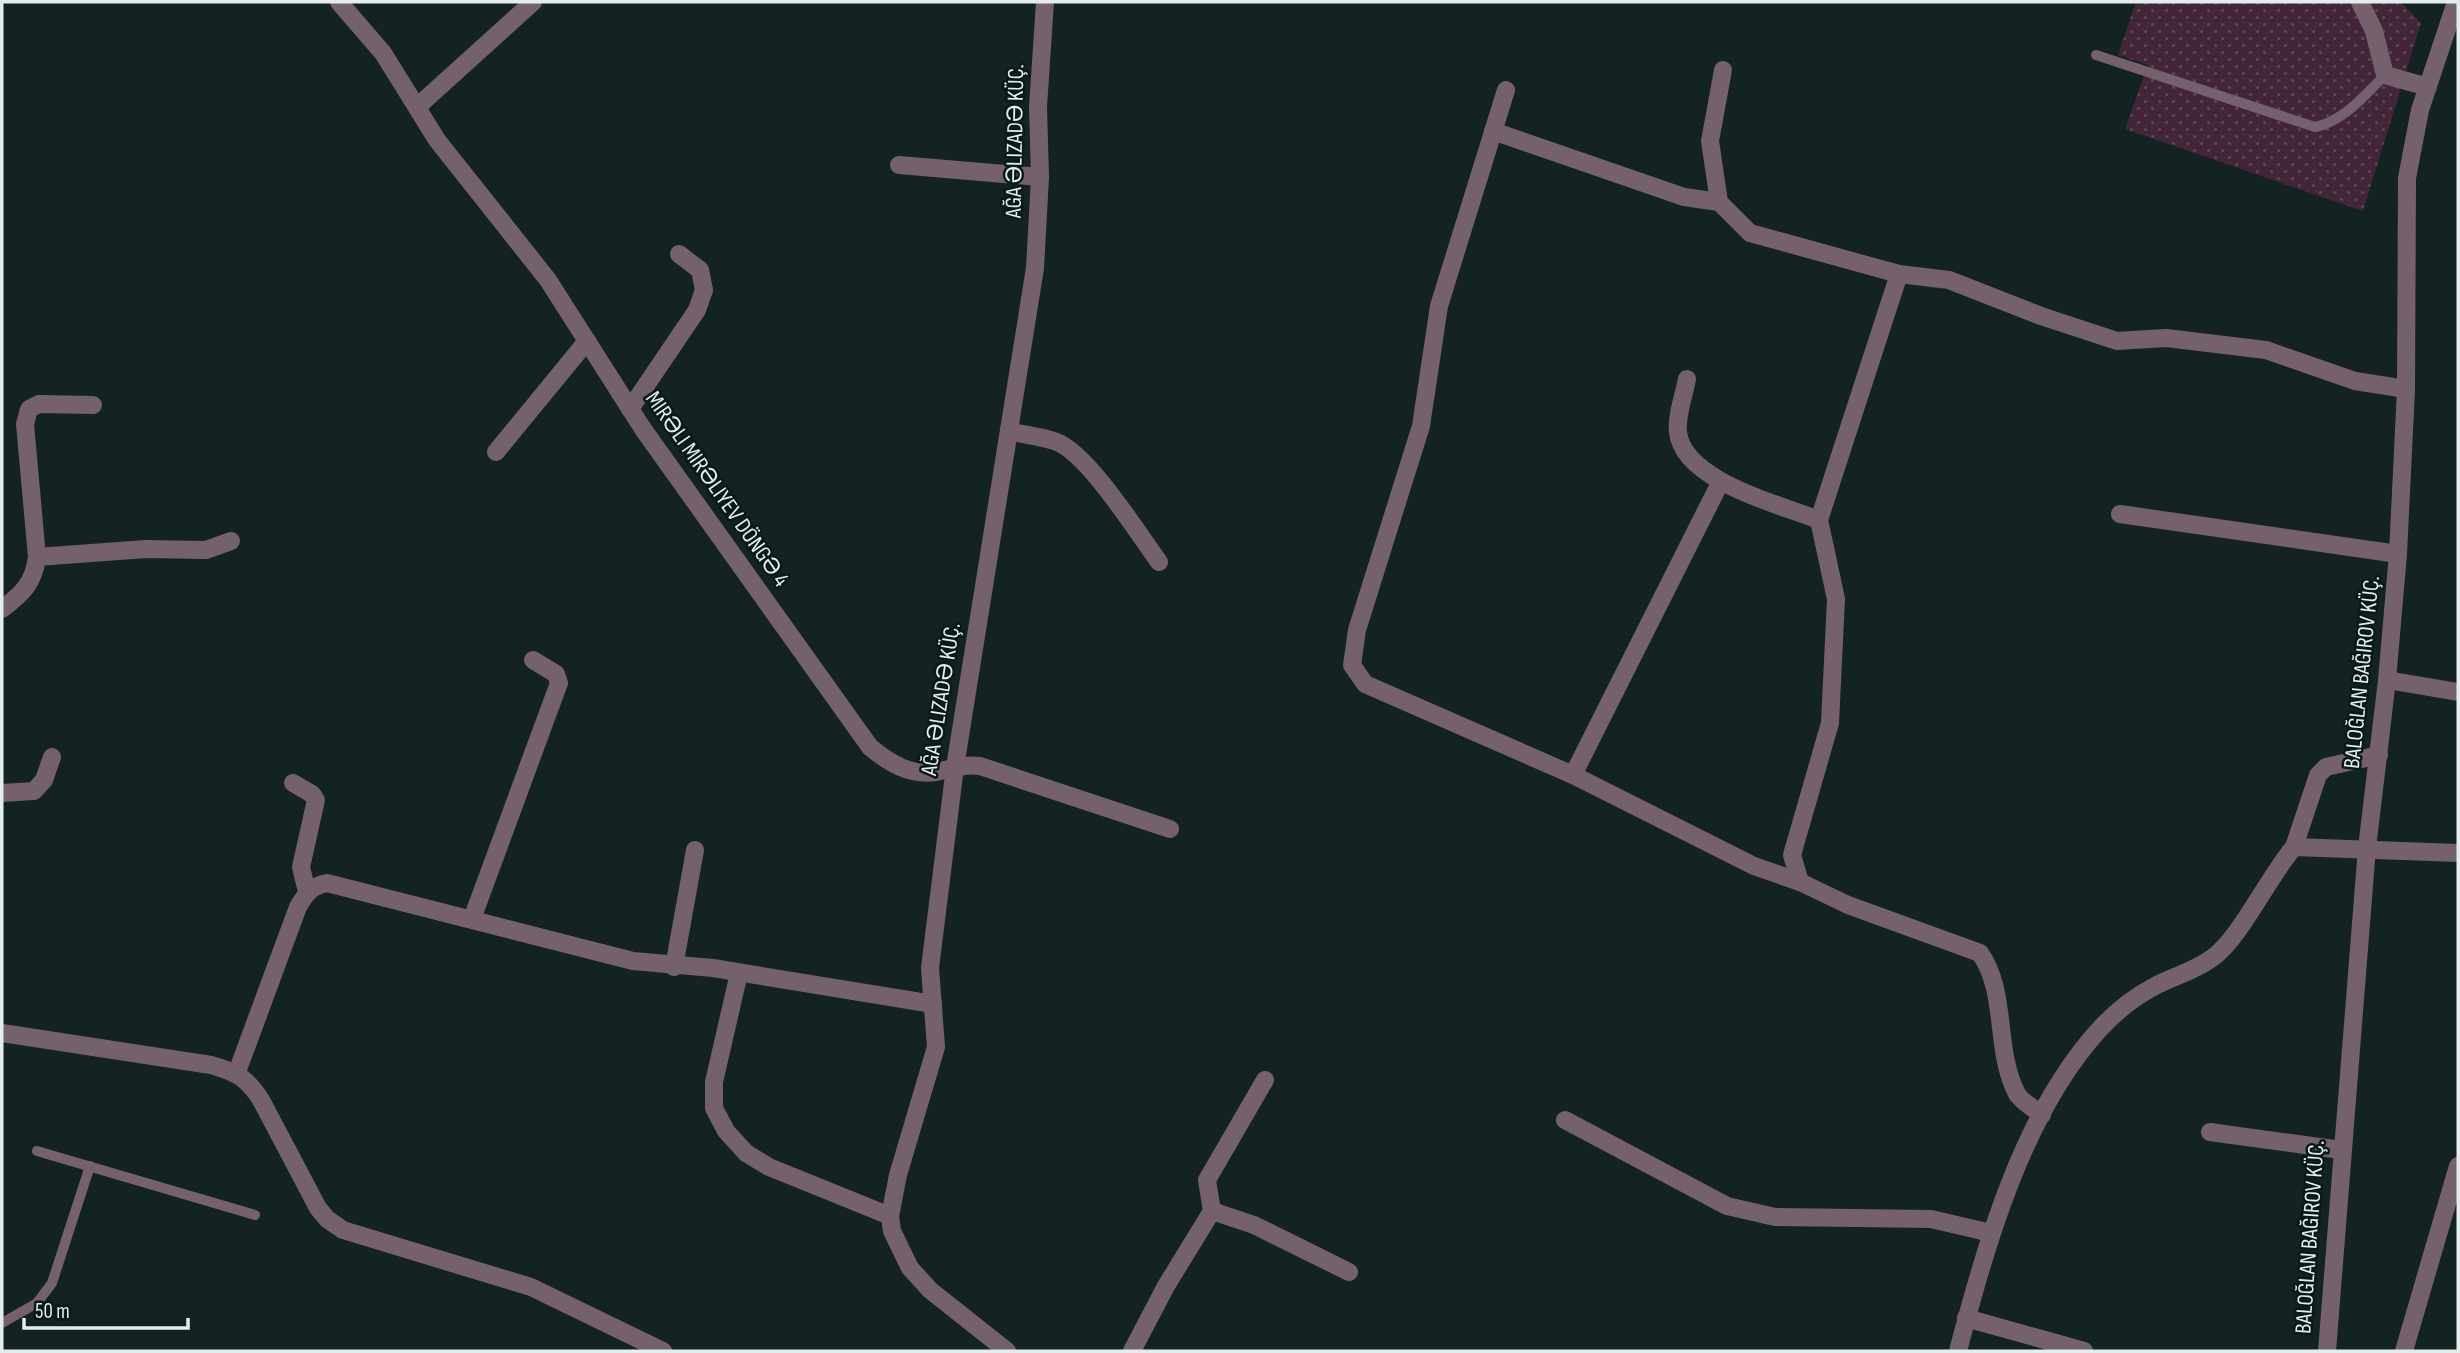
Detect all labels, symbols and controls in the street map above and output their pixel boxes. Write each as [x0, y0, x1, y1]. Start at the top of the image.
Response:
street label: AĞA ƏLIZADƏ KÜÇ. [1000, 64, 1030, 219]
street label: MIRƏLI MIRƏLIYEV DÖNGƏ 4 [639, 386, 795, 592]
street label: BALOĞLAN BAĞIROV KÜÇ. [2338, 574, 2386, 770]
street label: AĞA ƏLIZADƏ KÜÇ. [915, 621, 967, 778]
street label: BALOĞLAN BAĞIROV KÜÇ. [2289, 1139, 2331, 1335]
scale bar [24, 1286, 189, 1330]
text: 50 m [35, 1299, 70, 1324]

